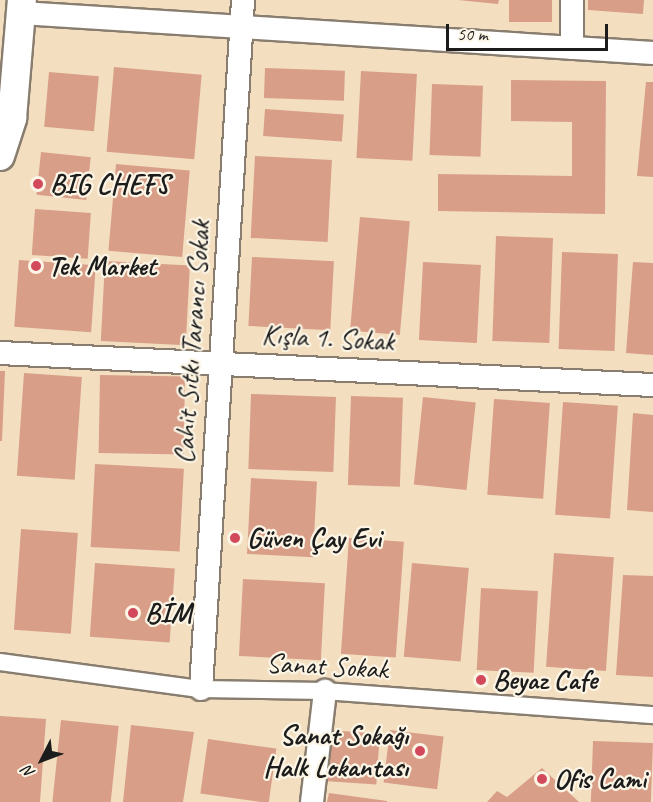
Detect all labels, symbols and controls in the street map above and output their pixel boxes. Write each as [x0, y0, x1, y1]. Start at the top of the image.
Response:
scale bar [449, 12, 611, 50]
text: 50 m [457, 23, 488, 45]
place label: BIG CHEFS [50, 167, 168, 201]
marker: BIG CHEFS [31, 177, 45, 191]
street label: Cahit Sıtkı Tarancı Sokak [167, 219, 217, 465]
place label: Tek Market [48, 249, 157, 283]
marker: Tek Market [29, 259, 43, 273]
street label: Kışla 1. Sokak [261, 318, 395, 358]
place label: Güven Çay Evi [247, 521, 381, 555]
marker: Güven Çay Evi [228, 531, 242, 545]
place label: BİM [145, 596, 191, 630]
marker: BİM [126, 606, 140, 620]
street label: Sanat Sokak [266, 646, 388, 686]
place label: Beyaz Cafe [493, 663, 597, 697]
marker: Beyaz Cafe [474, 673, 488, 687]
place label: Sanat Sokağı Halk Lokantası [264, 718, 408, 784]
north arrow [12, 730, 72, 790]
marker: Sanat Sokağı Halk Lokantası [413, 744, 427, 758]
text: N [18, 762, 39, 782]
place label: Ofis Cami [554, 762, 645, 796]
marker: Ofis Cami [535, 772, 549, 786]

